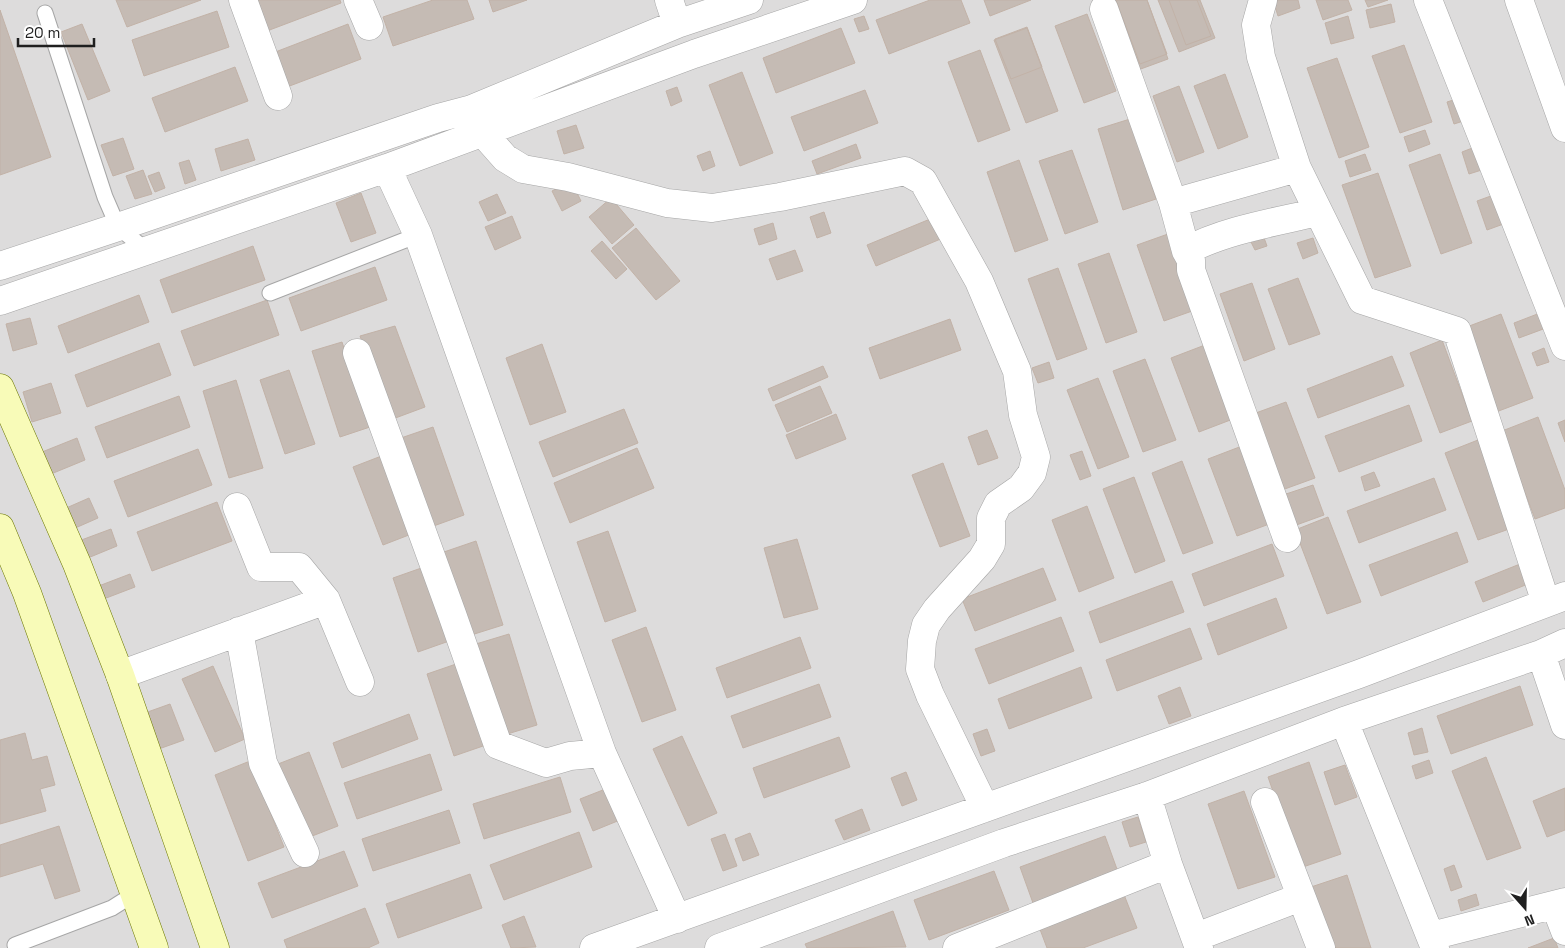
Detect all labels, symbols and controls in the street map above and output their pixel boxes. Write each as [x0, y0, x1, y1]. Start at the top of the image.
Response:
scale bar [18, 15, 94, 47]
text: 20 m [25, 23, 60, 42]
north arrow [1500, 883, 1550, 933]
text: N [1522, 910, 1537, 930]

